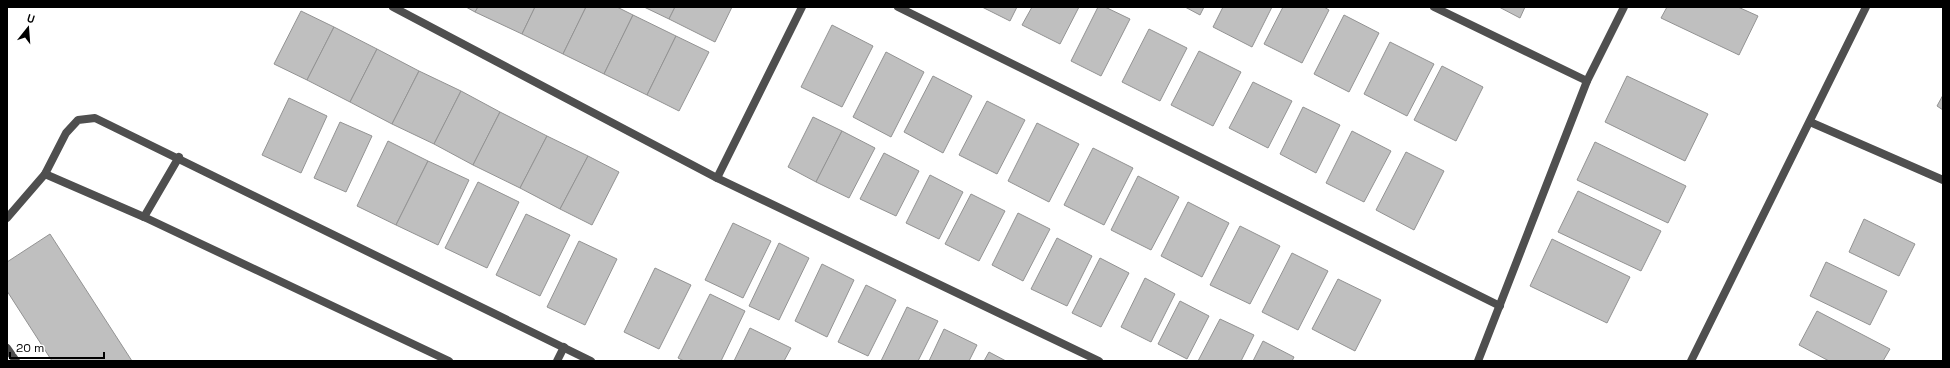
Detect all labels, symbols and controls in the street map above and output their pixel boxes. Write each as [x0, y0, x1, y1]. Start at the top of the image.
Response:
north arrow [8, 8, 48, 48]
text: U [25, 11, 37, 26]
scale bar [10, 334, 104, 360]
text: 20 m [16, 340, 44, 356]

